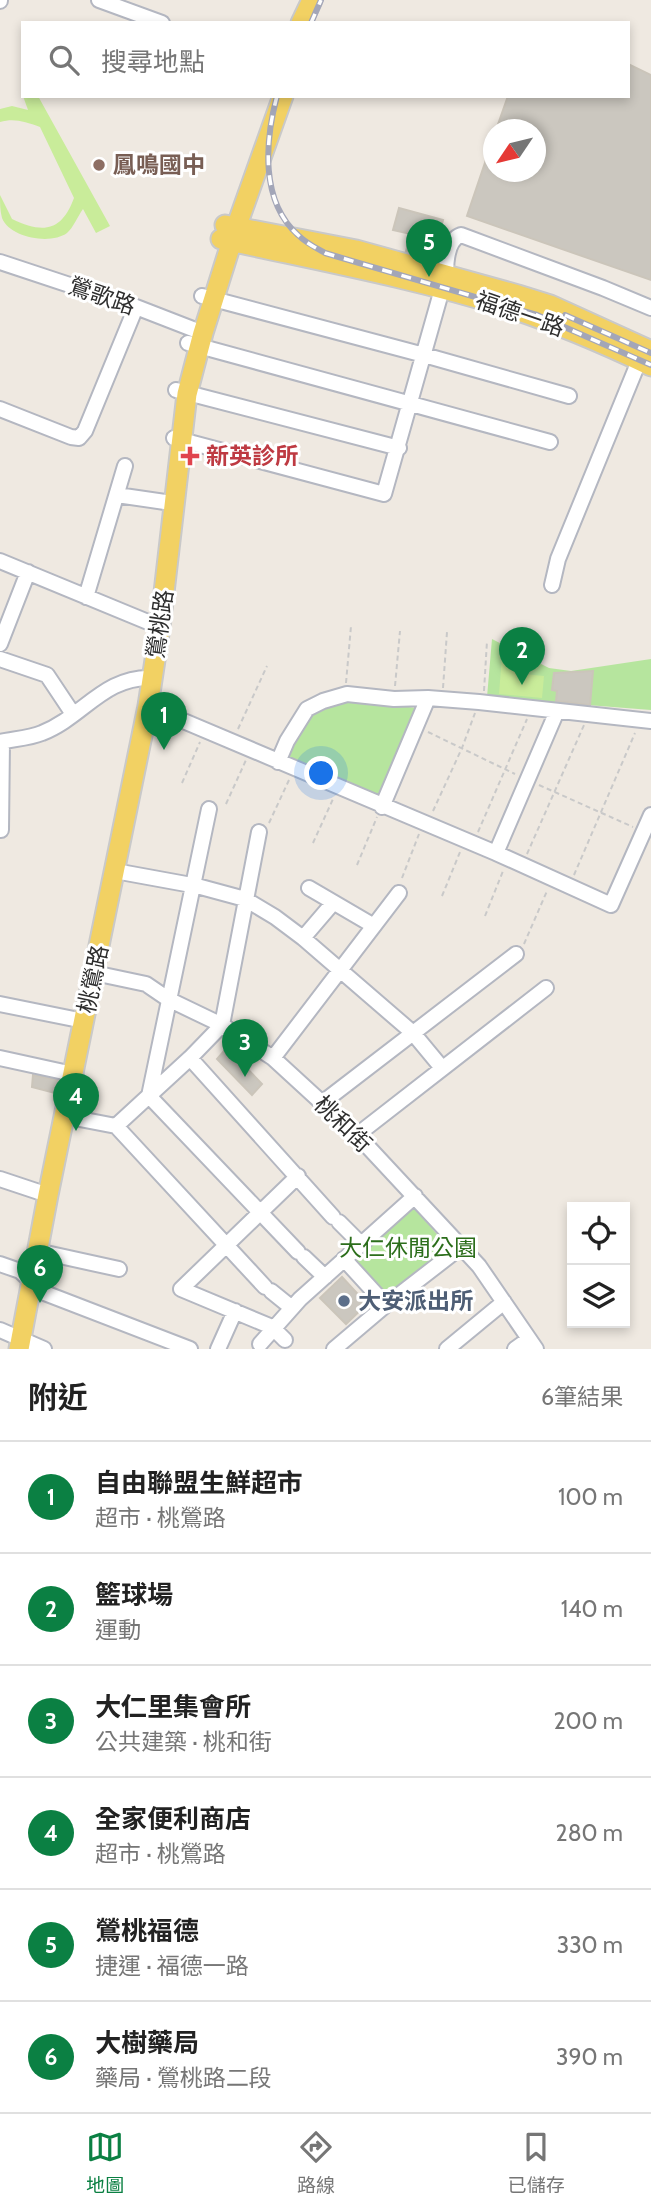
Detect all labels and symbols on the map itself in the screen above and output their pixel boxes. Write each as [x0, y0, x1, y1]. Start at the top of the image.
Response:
north arrow [483, 119, 546, 182]
place label: 鳳鳴國中 [113, 151, 205, 179]
marker: 鳳鳴國中 [91, 157, 107, 173]
pin: 5 [406, 219, 452, 277]
street label: 鶯歌路 [65, 272, 139, 320]
street label: 福德一路 [472, 286, 568, 342]
place label: 新英診所 [206, 442, 298, 470]
marker: 新英診所 [180, 446, 200, 466]
street label: 鶯桃路 [141, 588, 179, 660]
pin: 2 [499, 627, 545, 685]
pin: 1 [141, 692, 187, 750]
your location [304, 756, 338, 790]
street label: 桃鶯路 [72, 942, 114, 1016]
pin: 3 [222, 1019, 268, 1077]
pin: 4 [53, 1073, 99, 1131]
street label: 桃和街 [308, 1090, 378, 1158]
park label: 大仁休閒公園 [339, 1234, 477, 1262]
pin: 6 [17, 1245, 63, 1303]
place label: 大安派出所 [358, 1287, 473, 1315]
marker: 大安派出所 [336, 1293, 352, 1309]

